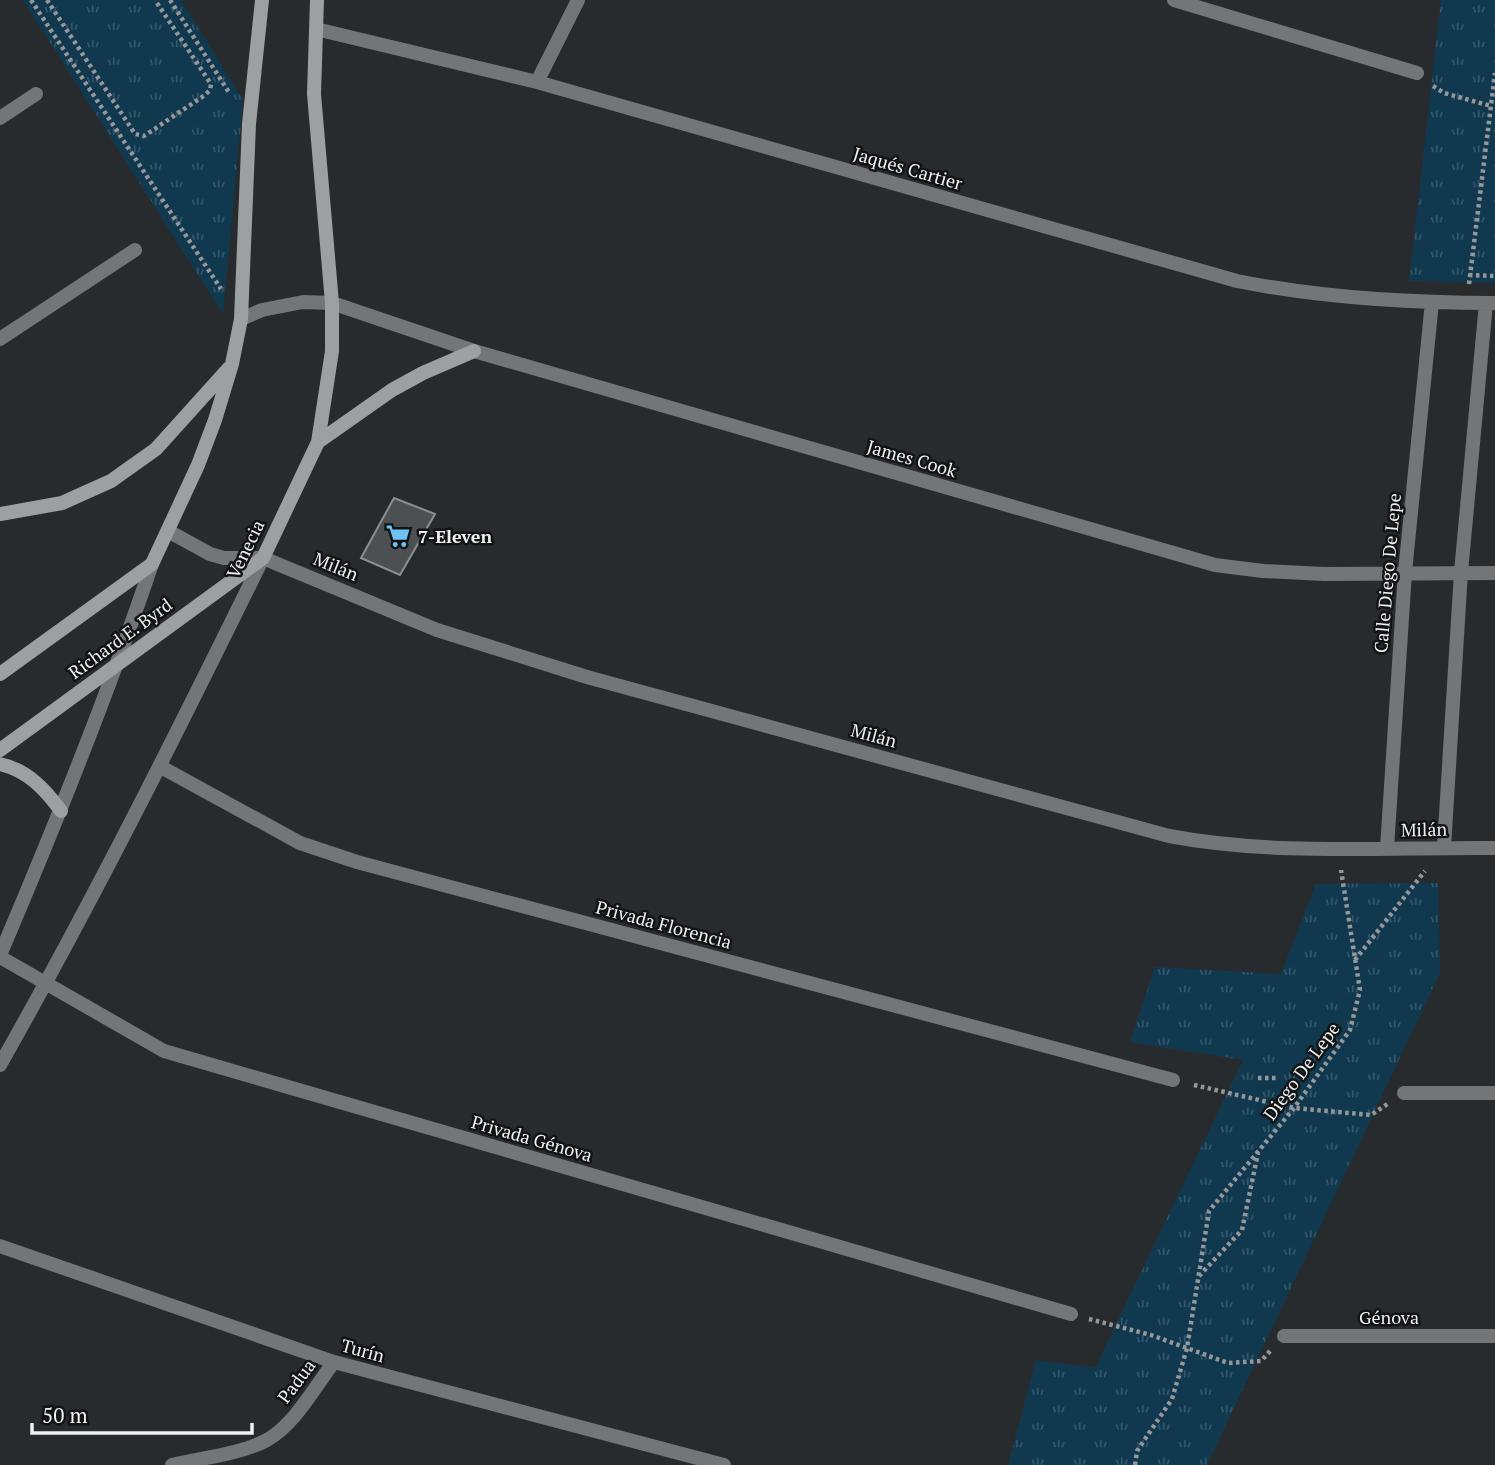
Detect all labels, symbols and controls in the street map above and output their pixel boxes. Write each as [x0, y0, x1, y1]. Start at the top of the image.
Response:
street label: Jaqués Cartier [851, 141, 965, 195]
street label: James Cook [864, 434, 960, 482]
street label: Calle Diego De Lepe [1368, 492, 1406, 654]
street label: Venecia [221, 516, 269, 582]
supermarket icon: 7-Eleven [384, 522, 412, 550]
place label: 7-Eleven [418, 524, 492, 548]
street label: Milán [310, 546, 362, 586]
street label: Richard E. Byrd [63, 592, 177, 684]
street label: Milán [849, 717, 900, 753]
street label: Milán [1401, 817, 1448, 841]
street label: Privada Florencia [594, 894, 734, 954]
street label: Diego De Lepe [1257, 1017, 1345, 1125]
street label: Privada Génova [469, 1109, 595, 1167]
street label: Génova [1359, 1305, 1419, 1329]
street label: Turín [339, 1333, 388, 1367]
street label: Padua [272, 1354, 320, 1408]
scale bar [32, 1392, 252, 1436]
text: 50 m [42, 1401, 88, 1429]

